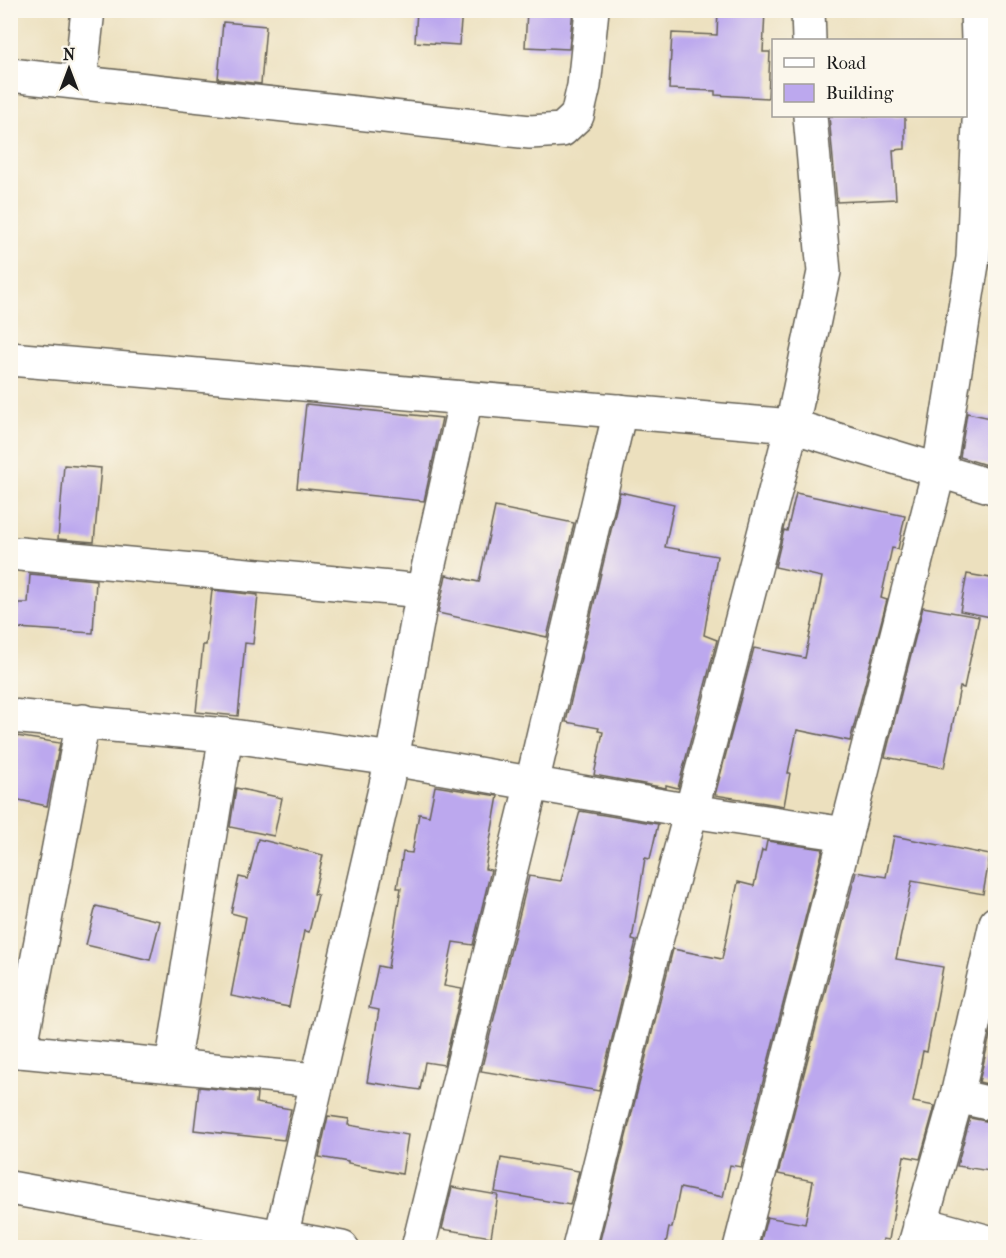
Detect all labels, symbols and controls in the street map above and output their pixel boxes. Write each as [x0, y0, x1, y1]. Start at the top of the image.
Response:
north arrow [39, 39, 99, 99]
legend [772, 39, 967, 117]
text: N [63, 45, 76, 64]
text: Road [826, 53, 866, 74]
text: Building [826, 83, 894, 104]

